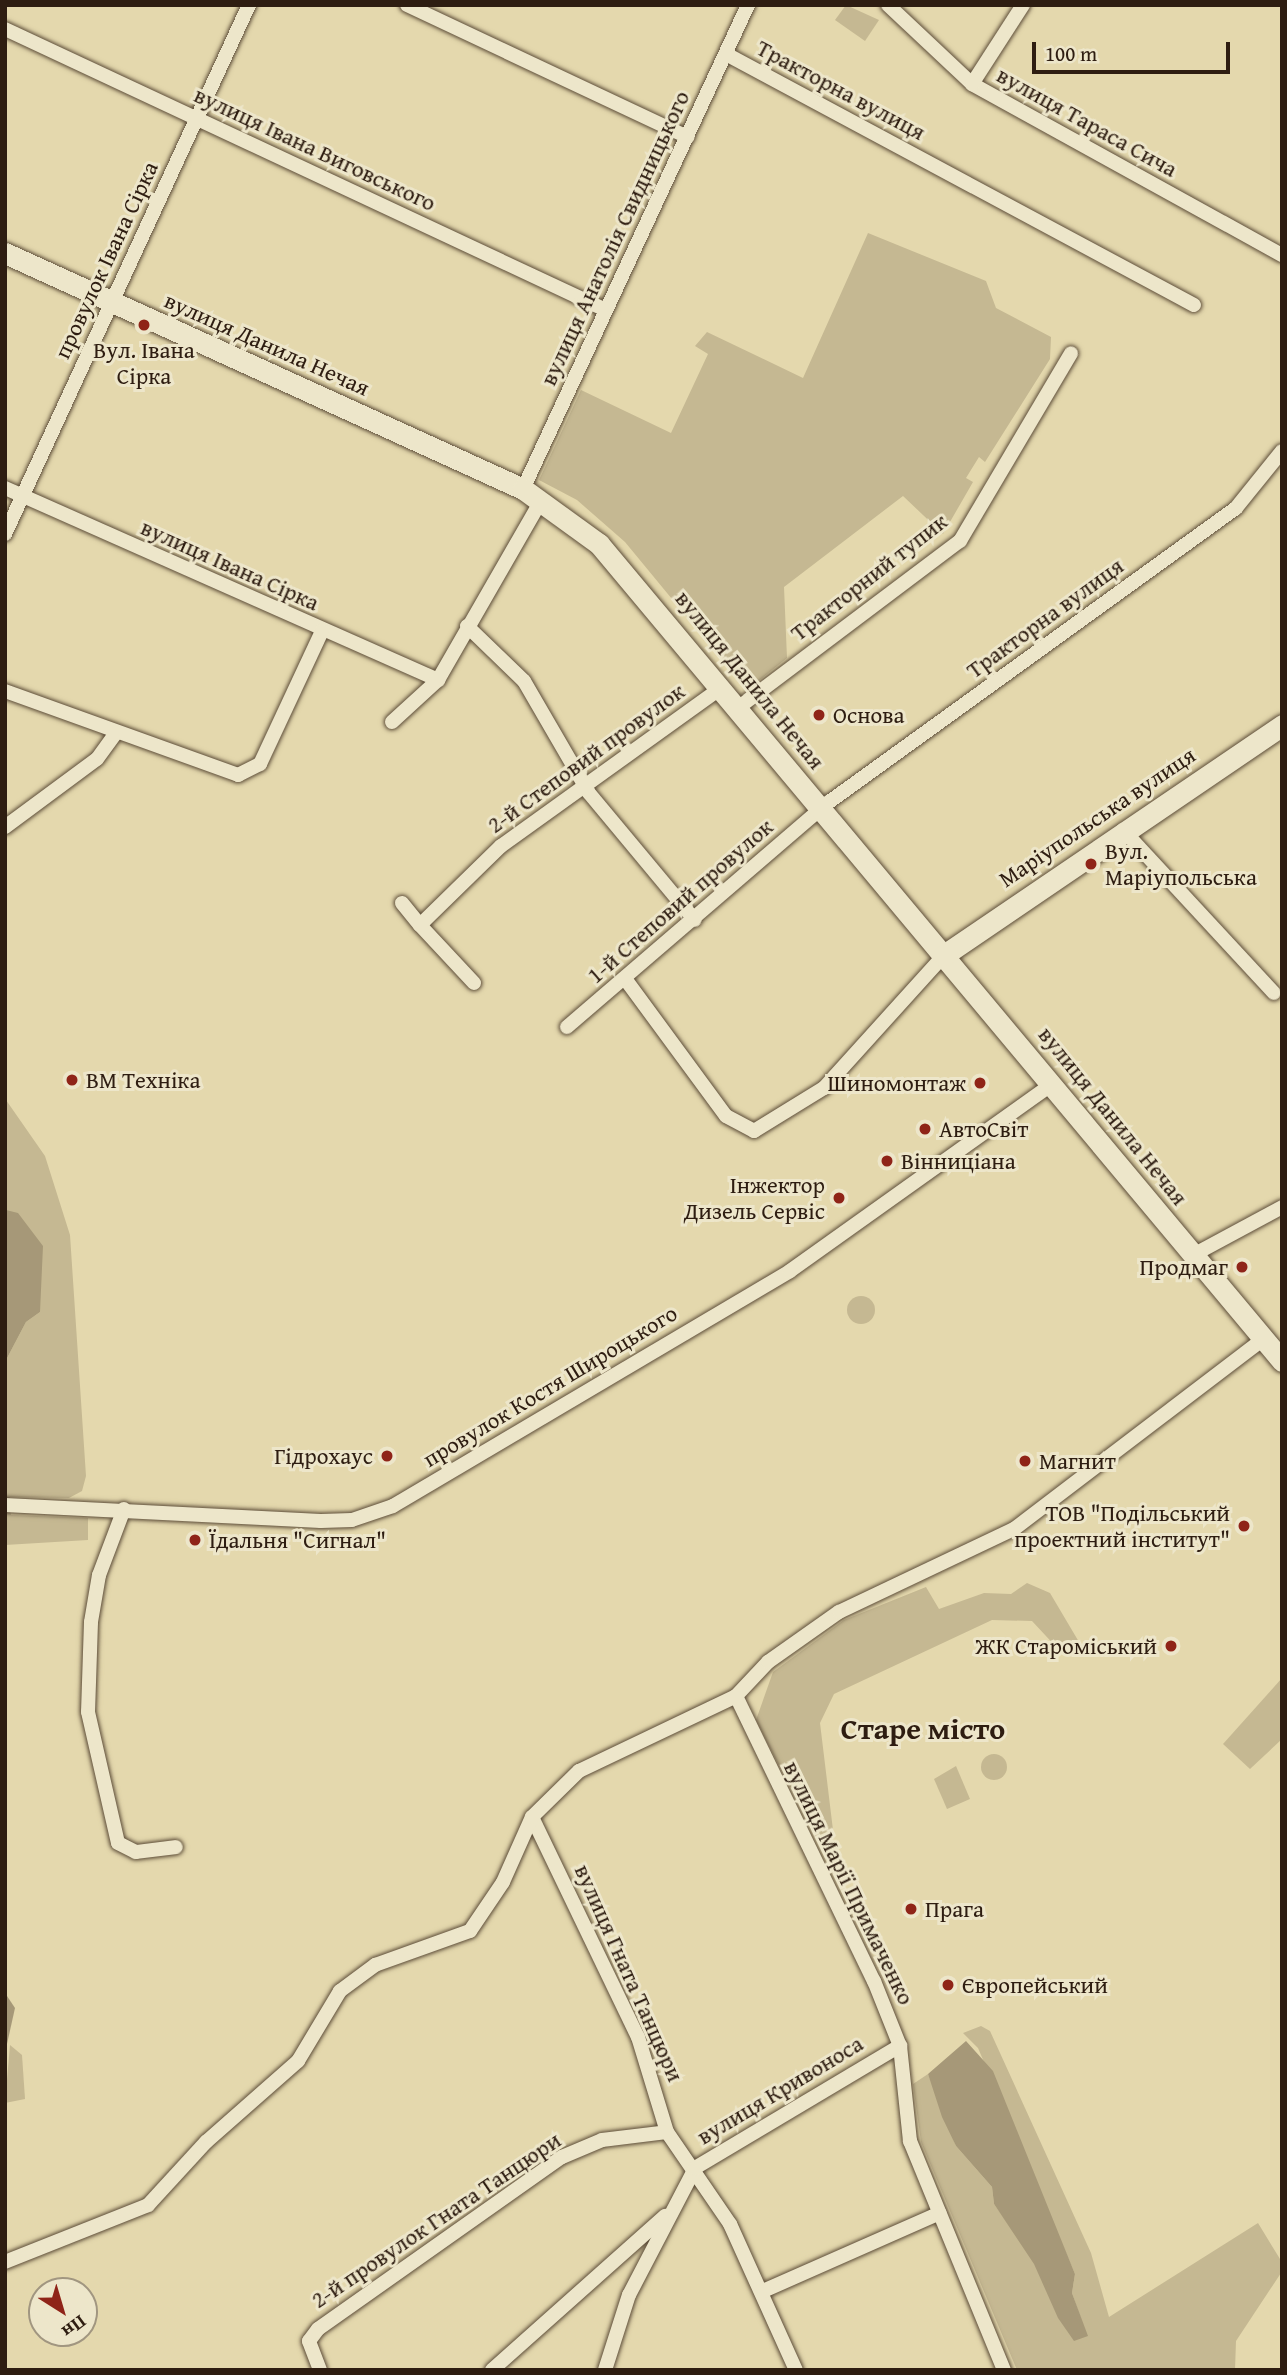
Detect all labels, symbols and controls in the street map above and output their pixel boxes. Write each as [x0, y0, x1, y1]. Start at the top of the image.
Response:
scale bar [1035, 28, 1233, 72]
street label: Тракторна вулиця [752, 34, 930, 146]
text: 100 m [1045, 38, 1097, 69]
street label: вулиця Тараса Сича [992, 61, 1182, 183]
street label: вулиця Івана Виговського [190, 81, 440, 217]
street label: вулиця Анатолія Свидницького [534, 86, 696, 390]
street label: провулок Івана Сірка [48, 157, 164, 363]
street label: вулиця Данила Нечая [160, 286, 374, 402]
marker: Вул. Івана Сірка [136, 317, 152, 333]
place label: Вул. Івана Сірка [93, 336, 195, 390]
street label: Тракторний тупик [785, 507, 953, 647]
street label: вулиця Івана Сірка [137, 513, 323, 617]
street label: Тракторна вулиця [961, 552, 1129, 684]
street label: вулиця Данила Нечая [670, 585, 830, 775]
street label: 2-й Степовий провулок [482, 677, 690, 839]
place label: Основа [833, 701, 904, 729]
marker: Основа [811, 707, 827, 723]
street label: Маріупольська вулиця [994, 741, 1200, 893]
street label: 1-й Степовий провулок [582, 813, 778, 989]
place label: Вул. Маріупольська [1105, 837, 1257, 891]
marker: Вул. Маріупольська [1083, 856, 1099, 872]
street label: вулиця Данила Нечая [1033, 1021, 1193, 1211]
place label: ВМ Техніка [86, 1066, 200, 1094]
place label: Шиномонтаж [828, 1069, 966, 1097]
marker: ВМ Техніка [64, 1072, 80, 1088]
marker: Шиномонтаж [972, 1075, 988, 1091]
place label: АвтоСвіт [939, 1115, 1028, 1143]
marker: АвтоСвіт [917, 1121, 933, 1137]
place label: Вінниціана [901, 1147, 1016, 1175]
marker: Вінниціана [879, 1153, 895, 1169]
place label: Інжектор Дизель Сервіс [684, 1171, 825, 1225]
marker: Інжектор Дизель Сервіс [831, 1190, 847, 1206]
place label: Продмаг [1139, 1253, 1228, 1281]
marker: Продмаг [1234, 1259, 1250, 1275]
street label: провулок Костя Широцького [418, 1299, 682, 1473]
place label: Гідрохаус [274, 1442, 373, 1470]
place label: Магнит [1039, 1447, 1116, 1475]
marker: Гідрохаус [379, 1448, 395, 1464]
marker: Магнит [1017, 1453, 1033, 1469]
place label: ТОВ "Подільський проектний інститут" [1014, 1499, 1230, 1553]
marker: ТОВ "Подільський проектний інститут" [1236, 1518, 1252, 1534]
place label: Їдальня "Сигнал" [209, 1526, 386, 1554]
marker: Їдальня "Сигнал" [187, 1532, 203, 1548]
place label: ЖК Староміський [975, 1632, 1157, 1660]
marker: ЖК Староміський [1163, 1638, 1179, 1654]
district label: Старе місто [841, 1710, 1005, 1746]
street label: вулиця Марії Примаченко [778, 1757, 920, 2009]
street label: вулиця Гната Танцюри [569, 1860, 689, 2086]
place label: Прага [925, 1895, 984, 1923]
marker: Прага [903, 1901, 919, 1917]
place label: Європейський [962, 1971, 1108, 1999]
marker: Європейський [940, 1977, 956, 1993]
street label: вулиця Кривоноса [692, 2030, 868, 2150]
street label: 2-й провулок Гната Танцюри [306, 2126, 566, 2314]
north arrow [28, 2277, 98, 2347]
text: Пн [56, 2309, 93, 2346]

